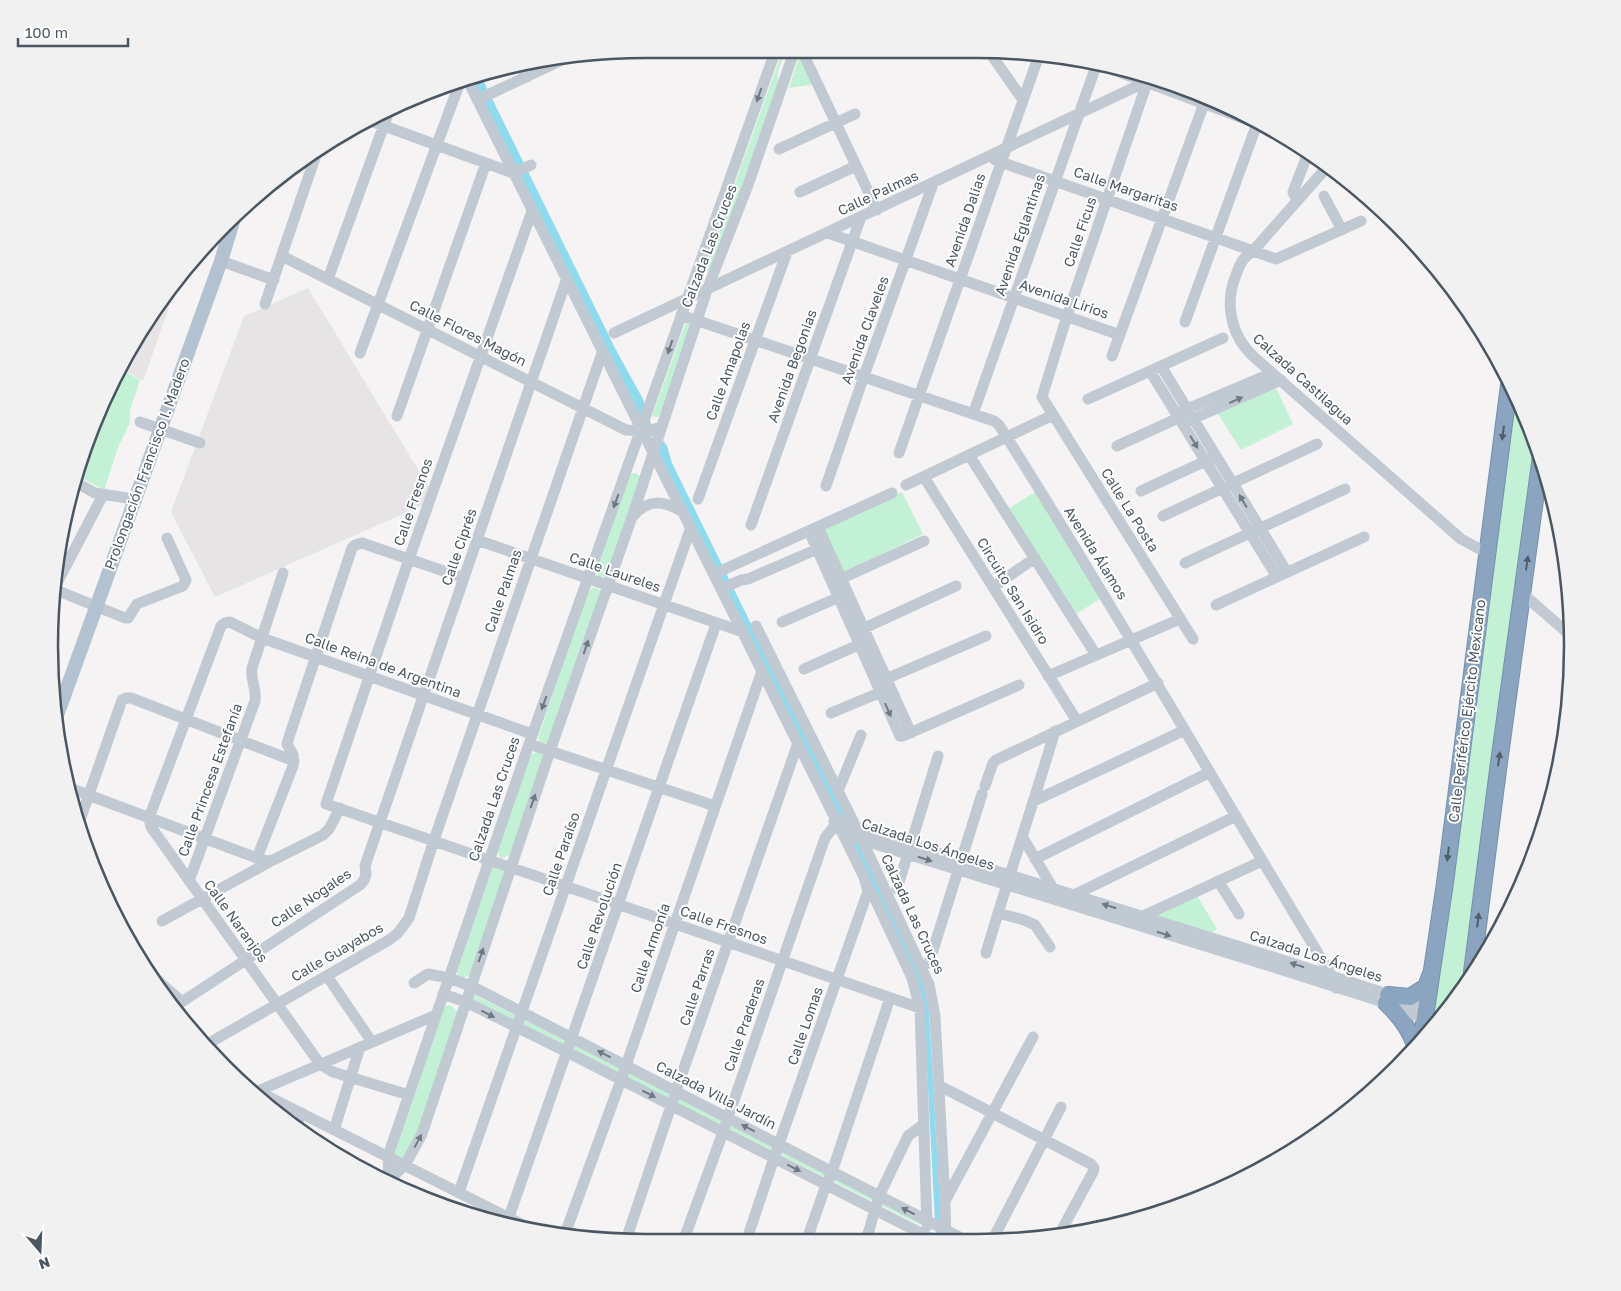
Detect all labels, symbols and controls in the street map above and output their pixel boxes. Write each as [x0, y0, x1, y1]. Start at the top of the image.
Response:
scale bar [18, 15, 128, 47]
text: 100 m [25, 23, 68, 41]
one-way arrow [755, 88, 763, 103]
street label: Calle Margaritas [1071, 163, 1181, 214]
street label: Calle Palmas [835, 166, 921, 219]
street label: Avenida Dalias [941, 171, 988, 269]
street label: Avenida Eglantinas [991, 172, 1048, 298]
street label: Calzada Las Cruces [677, 182, 740, 310]
street label: Calle Ficus [1060, 194, 1100, 269]
street label: Avenida Claveles [837, 273, 892, 386]
street label: Avenida Lirios [1017, 275, 1111, 322]
street label: Calle Flores Magón [407, 296, 530, 369]
street label: Avenida Begonias [763, 307, 820, 425]
street label: Calle Amapolas [702, 319, 753, 423]
street label: Calzada Castilagua [1250, 329, 1357, 428]
one-way arrow [666, 340, 674, 355]
street label: Prolongación Francisco I. Madero [100, 356, 193, 572]
one-way arrow [1229, 396, 1243, 404]
one-way arrow [1499, 425, 1507, 441]
one-way arrow [1190, 435, 1199, 448]
street label: Calle Fresnos [390, 456, 435, 548]
street label: Calle La Posta [1098, 465, 1163, 555]
one-way arrow [612, 493, 619, 508]
one-way arrow [1238, 494, 1248, 507]
street label: Avenida Álamos [1061, 503, 1132, 602]
street label: Calle Ciprés [437, 506, 480, 588]
street label: Circuito San Isidro [974, 534, 1053, 647]
street label: Calle Palmas [480, 547, 525, 635]
street label: Calle Laureles [567, 548, 663, 595]
one-way arrow [1523, 555, 1531, 571]
street label: Calle Periférico Ejército Mexicano [1444, 598, 1489, 823]
street label: Calle Reina de Argentina [303, 628, 464, 701]
one-way arrow [582, 639, 590, 654]
one-way arrow [540, 696, 548, 711]
street label: Calle Princesa Estefanía [174, 701, 245, 859]
one-way arrow [885, 703, 893, 717]
street label: Calzada Las Cruces [464, 734, 523, 863]
one-way arrow [1495, 751, 1503, 767]
one-way arrow [530, 793, 537, 808]
street label: Calle Paraíso [538, 810, 583, 898]
street label: Calzada Los Ángeles [859, 814, 997, 873]
one-way arrow [1444, 847, 1452, 863]
street label: Calzada Las Cruces [878, 851, 949, 977]
one-way arrow [918, 856, 933, 864]
street label: Calle Revolución [572, 860, 625, 972]
street label: Calle Nogales [267, 864, 354, 931]
street label: Calle Naranjos [201, 876, 272, 965]
street label: Calle Armonía [626, 901, 673, 995]
one-way arrow [1101, 901, 1116, 909]
street label: Calle Fresnos [678, 902, 770, 947]
one-way arrow [1474, 912, 1482, 928]
street label: Calle Guayabos [288, 918, 386, 985]
street label: Calzada Los Ángeles [1247, 926, 1385, 985]
one-way arrow [1157, 930, 1172, 938]
street label: Calle Parras [675, 946, 718, 1028]
one-way arrow [478, 947, 486, 962]
one-way arrow [1289, 961, 1304, 969]
street label: Calle Praderas [720, 976, 767, 1074]
street label: Calle Lomas [783, 984, 826, 1067]
one-way arrow [481, 1010, 495, 1018]
one-way arrow [597, 1050, 611, 1058]
street label: Calzada Villa Jardín [653, 1057, 779, 1132]
one-way arrow [642, 1090, 656, 1098]
one-way arrow [741, 1124, 756, 1132]
one-way arrow [413, 1135, 422, 1148]
one-way arrow [786, 1164, 801, 1172]
one-way arrow [901, 1207, 916, 1215]
north arrow [15, 1226, 65, 1276]
text: N [37, 1254, 52, 1274]

